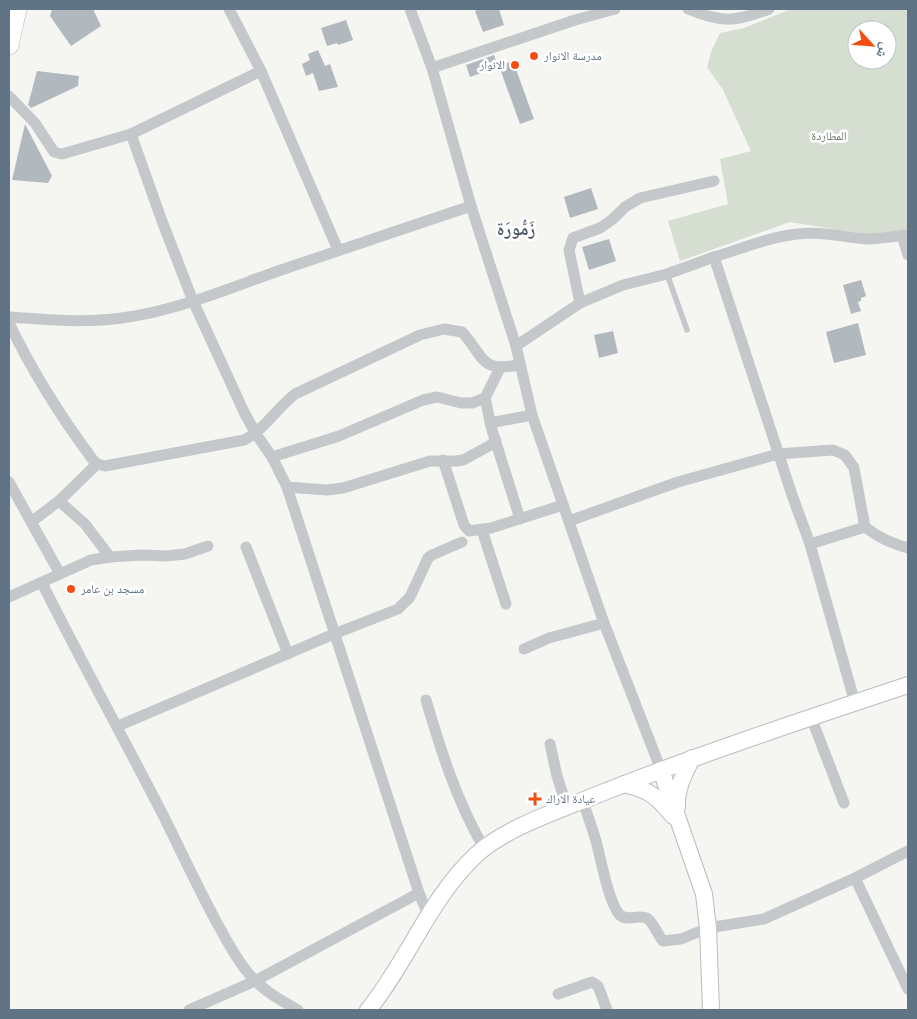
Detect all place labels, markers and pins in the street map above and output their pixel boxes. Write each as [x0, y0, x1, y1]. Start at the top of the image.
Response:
place label: مدرسة الانوار [543, 48, 602, 63]
marker: مدرسة الانوار [528, 50, 540, 62]
place label: الانوار [479, 57, 505, 72]
marker: الانوار [509, 59, 521, 71]
place label: مسجد بن عامر [80, 581, 144, 596]
marker: مسجد بن عامر [65, 583, 77, 595]
place label: عيادة الاراك [546, 791, 596, 806]
marker: عيادة الاراك [528, 792, 542, 806]

